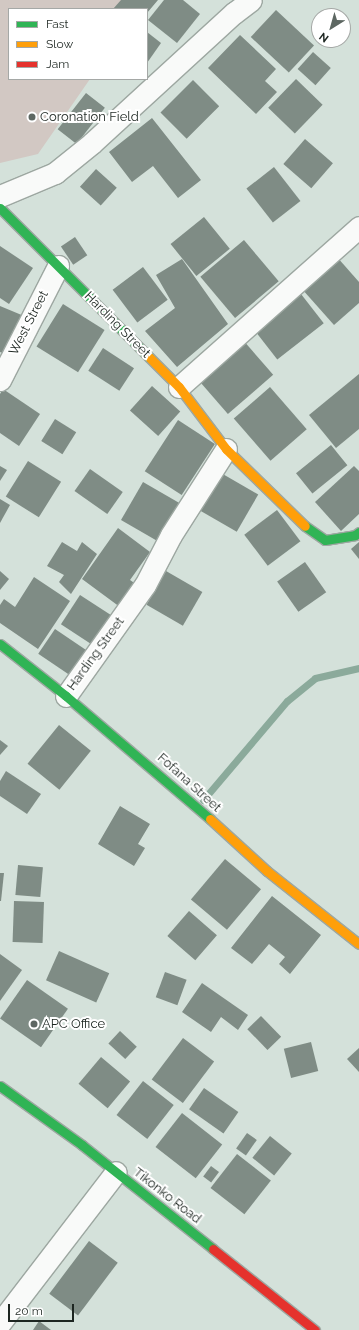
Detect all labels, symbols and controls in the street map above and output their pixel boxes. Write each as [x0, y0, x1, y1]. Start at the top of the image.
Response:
legend [8, 8, 148, 80]
north arrow [311, 8, 351, 48]
text: Fast [46, 17, 69, 31]
text: N [317, 29, 331, 45]
text: Slow [46, 37, 73, 51]
text: Jam [46, 57, 69, 71]
place label: Coronation Field [40, 109, 139, 125]
marker: Coronation Field [27, 112, 37, 122]
street label: West Street [6, 288, 52, 358]
street label: Harding Street [81, 289, 153, 361]
street label: Harding Street [64, 614, 128, 694]
street label: Fofana Street [154, 750, 224, 816]
place label: APC Office [42, 1016, 105, 1032]
marker: APC Office [29, 1019, 39, 1029]
street label: Tikonko Road [130, 1165, 204, 1227]
scale bar [10, 1296, 76, 1322]
text: 20 m [15, 1304, 43, 1318]

